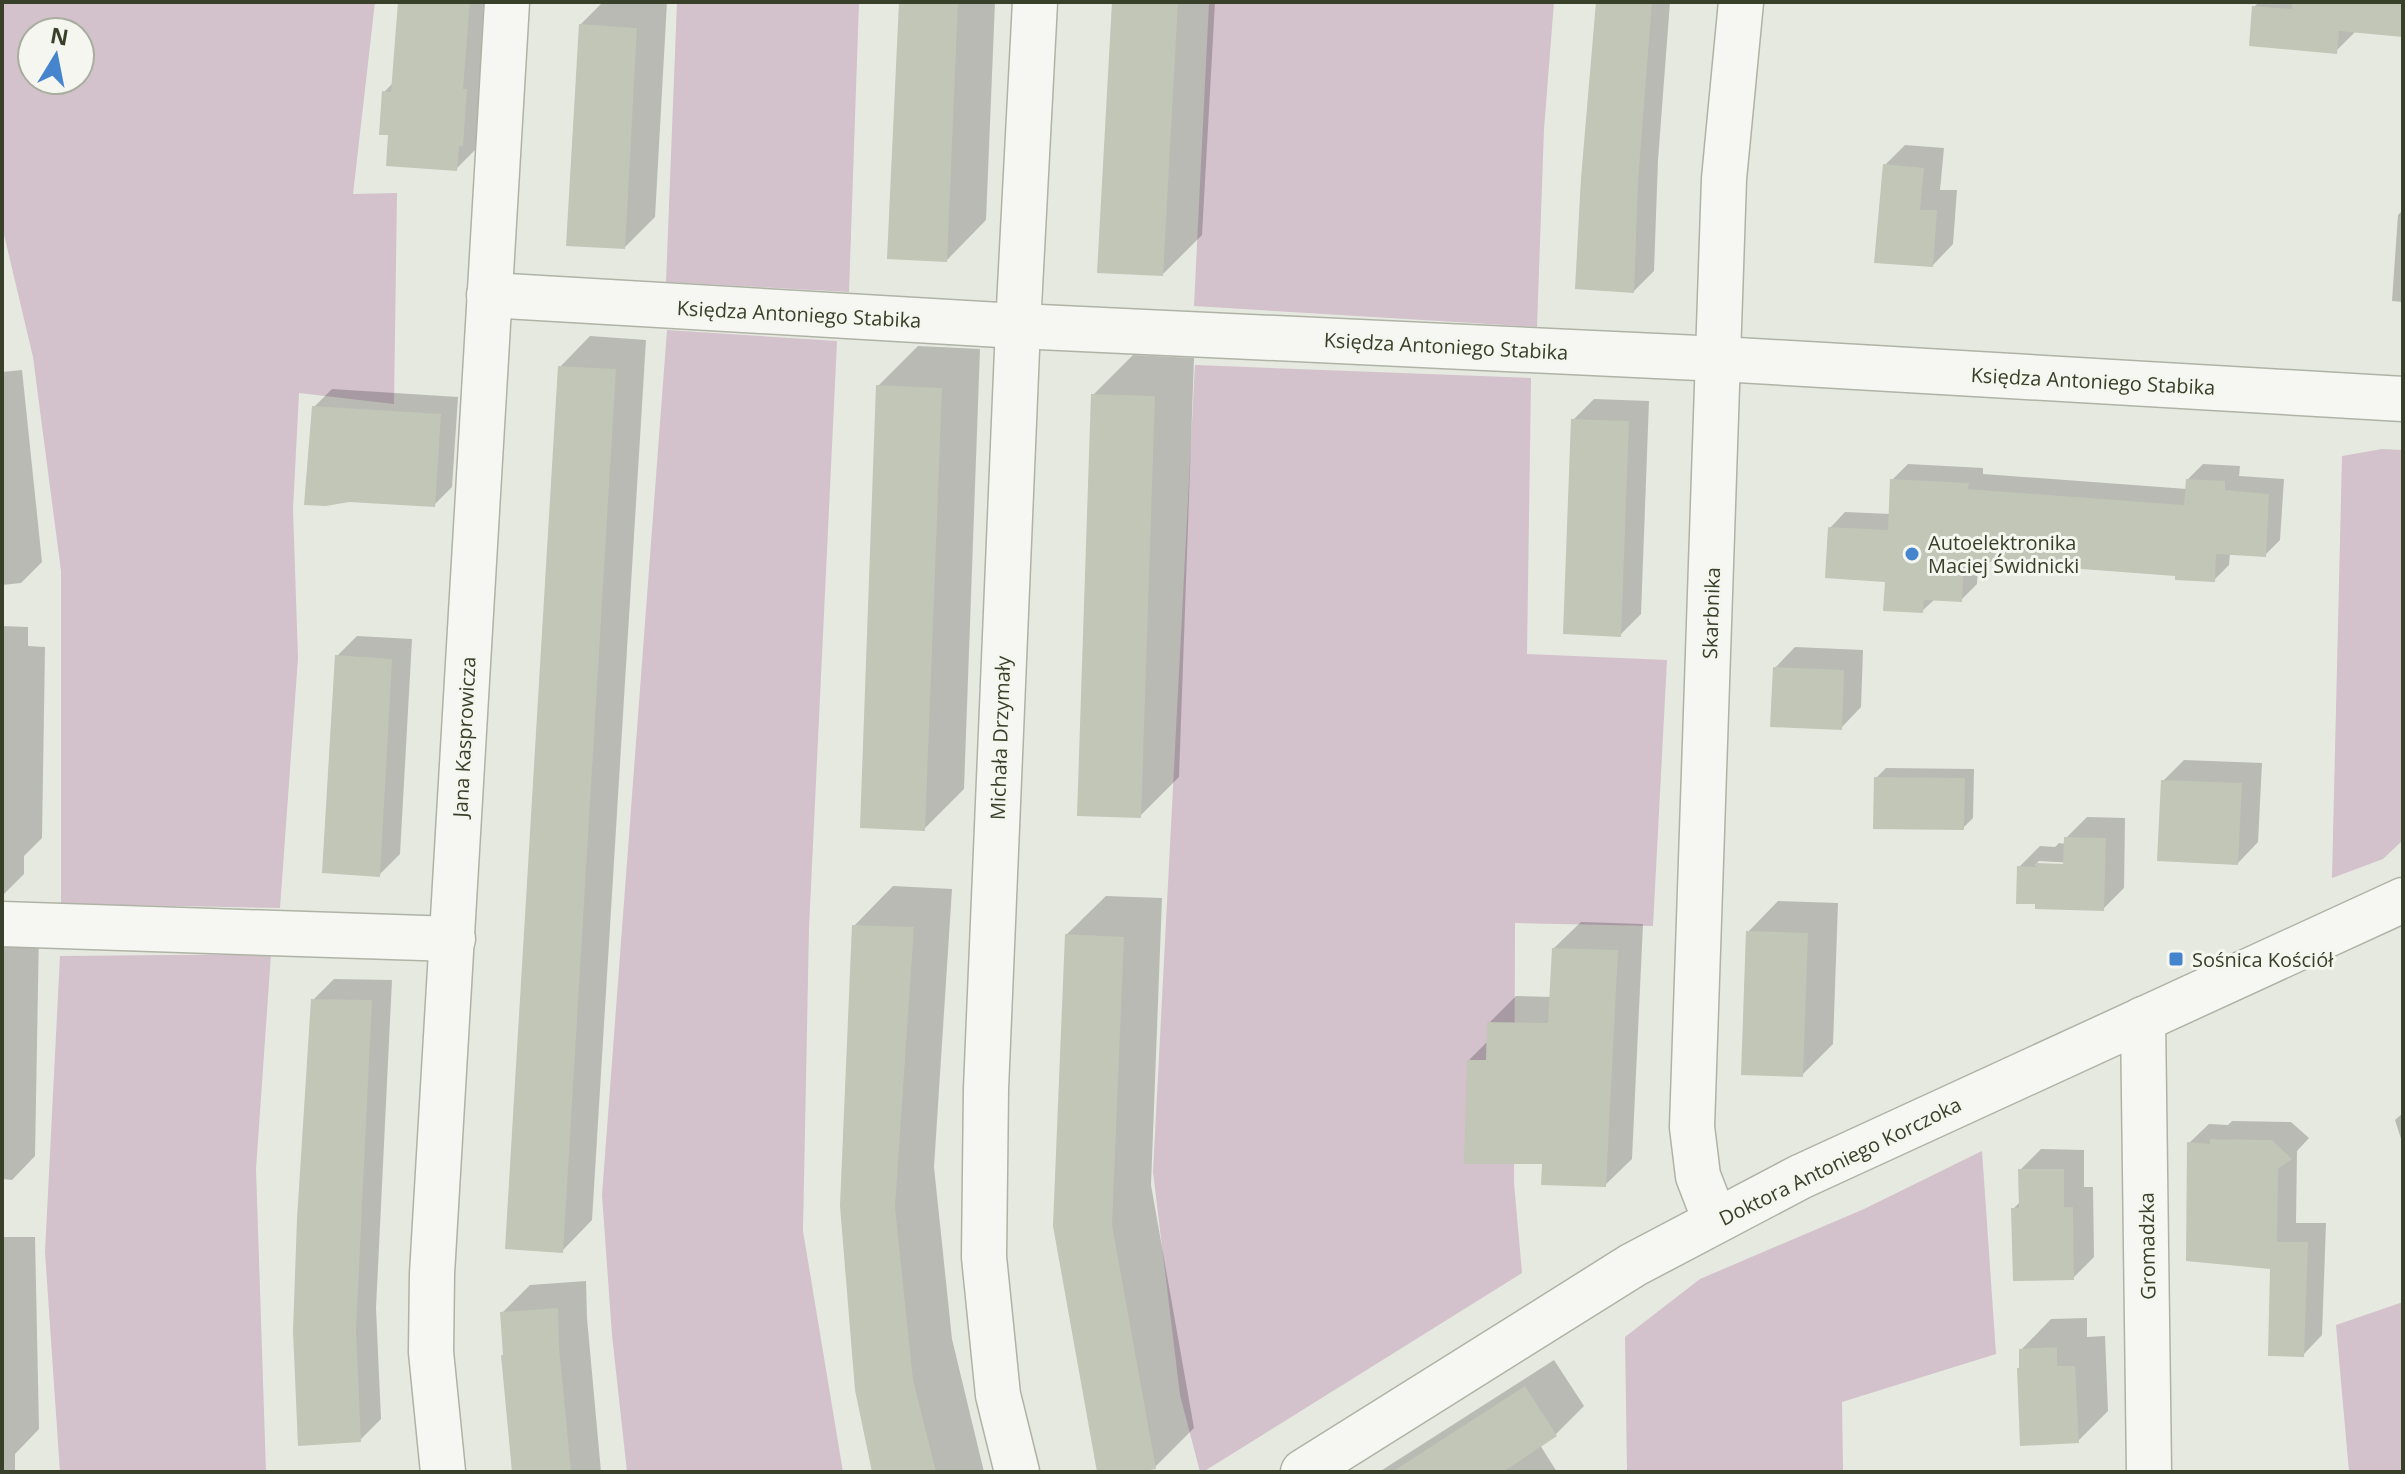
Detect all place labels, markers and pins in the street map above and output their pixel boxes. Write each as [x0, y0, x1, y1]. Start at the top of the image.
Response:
place label: Autoelektronika Maciej Świdnicki [1928, 529, 2079, 579]
marker: Autoelektronika Maciej Świdnicki [1903, 545, 1921, 563]
place label: Sośnica Kościół [2192, 946, 2334, 973]
marker: Sośnica Kościół [2167, 950, 2185, 968]

